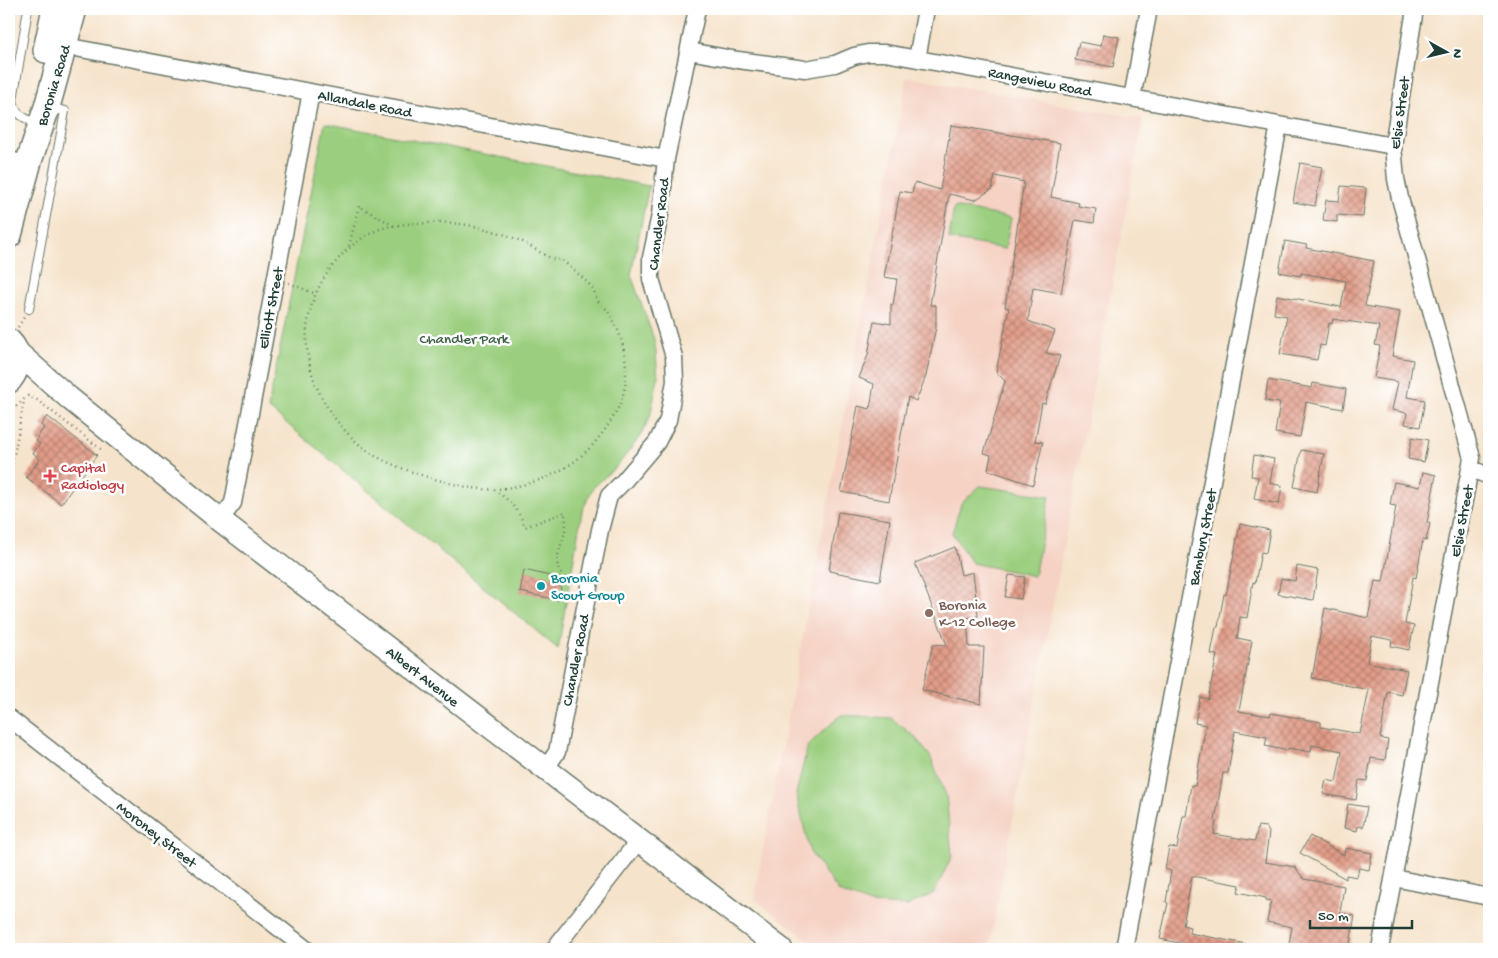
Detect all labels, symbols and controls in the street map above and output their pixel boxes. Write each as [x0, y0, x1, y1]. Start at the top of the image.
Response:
north arrow [1420, 28, 1470, 78]
street label: Boronia Road [34, 42, 76, 129]
text: N [1447, 48, 1465, 59]
street label: Rangeview Road [986, 64, 1094, 102]
street label: Elsie Street [1387, 74, 1415, 151]
street label: Allandale Road [316, 87, 414, 123]
street label: Chandler Road [645, 176, 675, 272]
street label: Elliott Street [255, 264, 289, 351]
park label: Chandler Park [420, 331, 510, 349]
place label: Capital Radiology [61, 460, 125, 495]
marker: Capital Radiology [43, 469, 57, 483]
street label: Elsie Street [1447, 482, 1479, 559]
street label: Bambury Street [1186, 486, 1222, 588]
place label: Boronia Scout Group [550, 570, 625, 605]
marker: Boronia Scout Group [535, 580, 547, 592]
place label: Boronia K-12 College [938, 597, 1016, 632]
marker: Boronia K-12 College [923, 607, 935, 619]
street label: Chandler Road [559, 612, 595, 708]
street label: Albert Avenue [382, 643, 462, 712]
street label: Moroney Street [112, 799, 201, 874]
scale bar [1310, 898, 1413, 930]
text: 50 m [1318, 908, 1349, 926]

